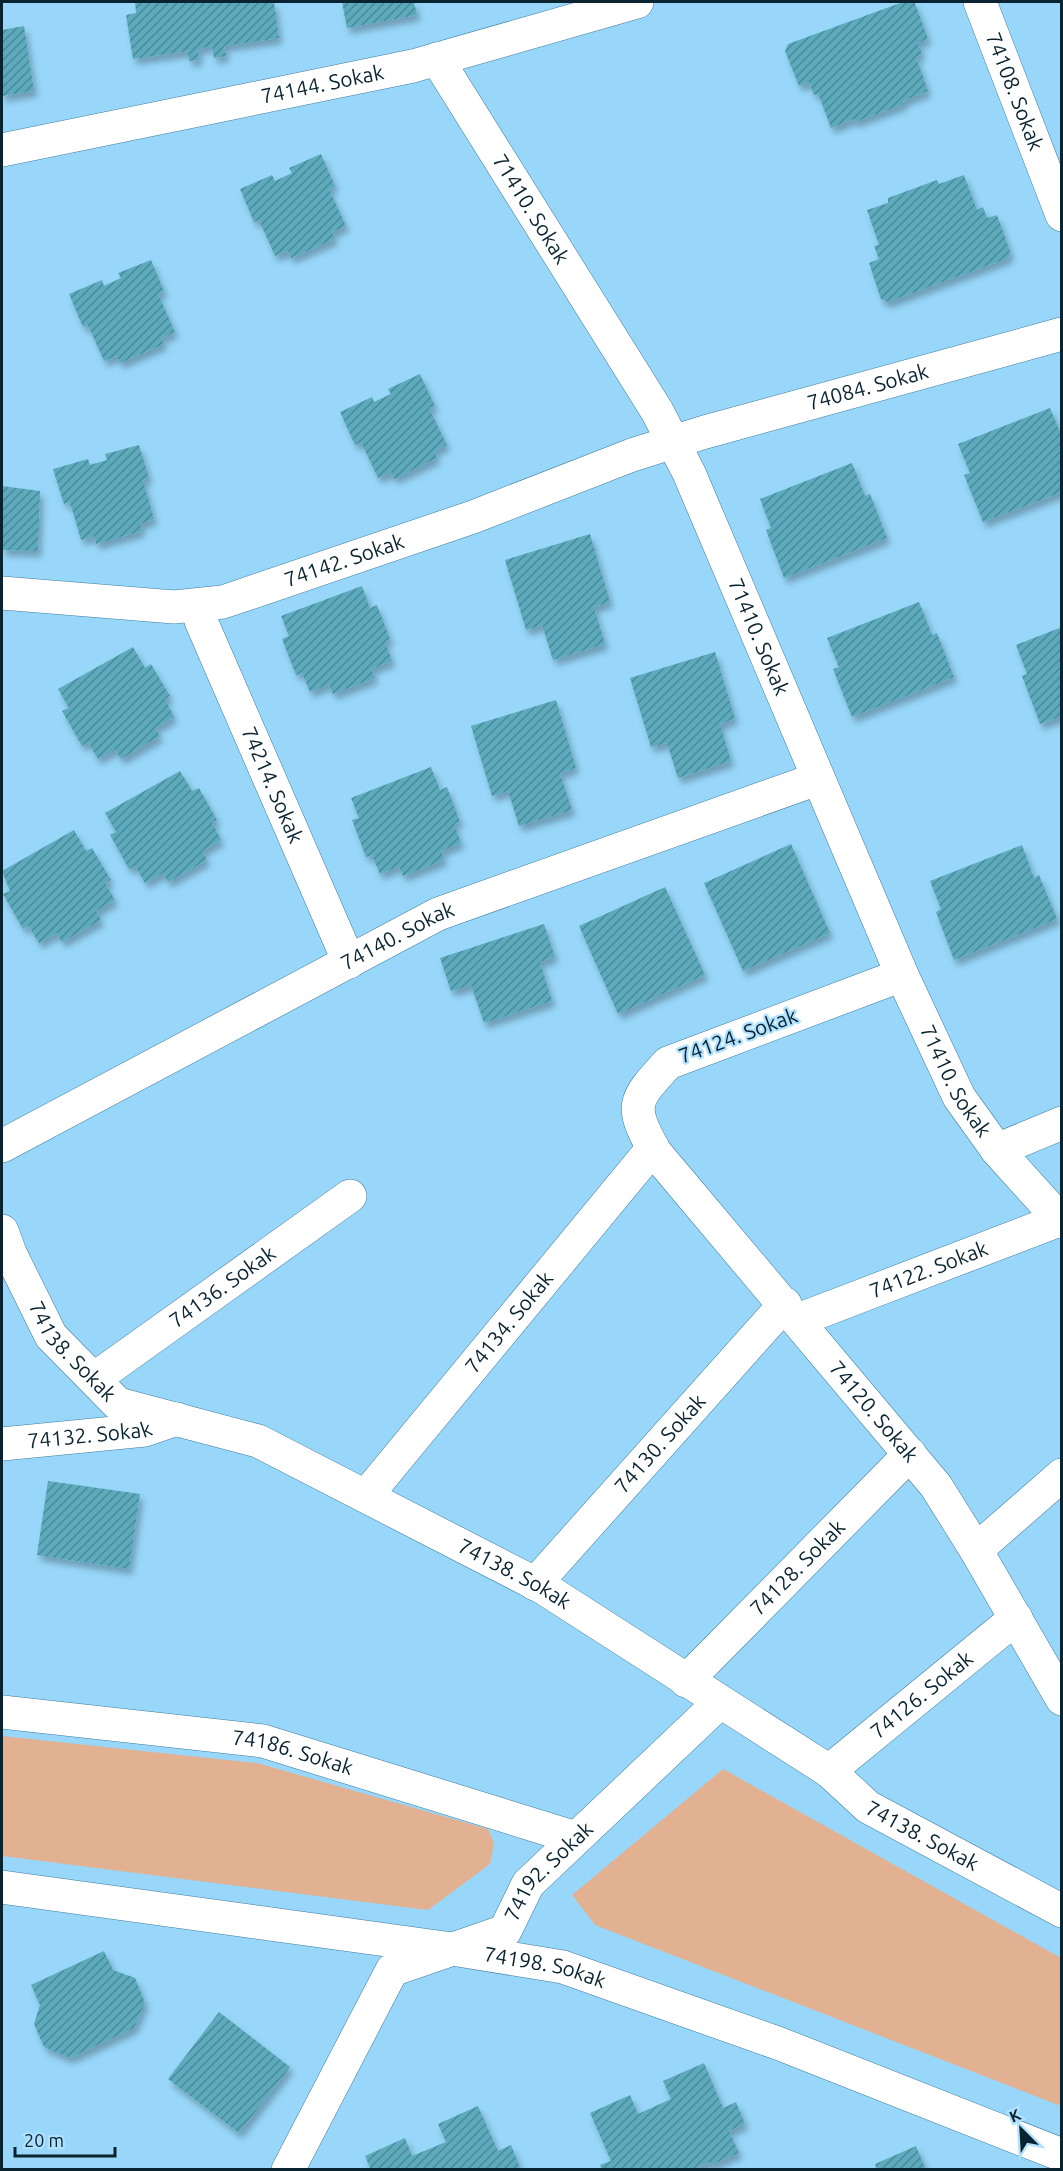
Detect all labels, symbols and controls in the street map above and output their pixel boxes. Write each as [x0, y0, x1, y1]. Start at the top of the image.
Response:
street label: 74108. Sokak [982, 29, 1049, 154]
street label: 74144. Sokak [259, 59, 386, 108]
street label: 71410. Sokak [488, 149, 575, 268]
street label: 74084. Sokak [804, 358, 931, 414]
street label: 74142. Sokak [281, 528, 407, 591]
street label: 71410. Sokak [724, 575, 795, 699]
street label: 74214. Sokak [237, 723, 309, 847]
street label: 74140. Sokak [336, 896, 458, 975]
street label: 74124. Sokak [675, 1002, 801, 1068]
street label: 71410. Sokak [916, 1021, 997, 1141]
street label: 74122. Sokak [866, 1235, 991, 1302]
street label: 74136. Sokak [164, 1240, 280, 1332]
street label: 74134. Sokak [459, 1266, 558, 1377]
street label: 74138. Sokak [25, 1297, 122, 1406]
street label: 74120. Sokak [825, 1356, 924, 1467]
street label: 74130. Sokak [609, 1388, 710, 1498]
street label: 74132. Sokak [26, 1415, 155, 1452]
street label: 74128. Sokak [745, 1514, 850, 1620]
street label: 74138. Sokak [454, 1533, 576, 1614]
street label: 74126. Sokak [865, 1645, 977, 1743]
street label: 74186. Sokak [231, 1725, 357, 1779]
street label: 74138. Sokak [862, 1795, 984, 1875]
street label: 74192. Sokak [499, 1816, 598, 1924]
street label: 74198. Sokak [482, 1941, 610, 1992]
north arrow [991, 2099, 1051, 2159]
text: K [1006, 2105, 1024, 2126]
scale bar [15, 2120, 116, 2158]
text: 20 m [24, 2130, 64, 2150]

